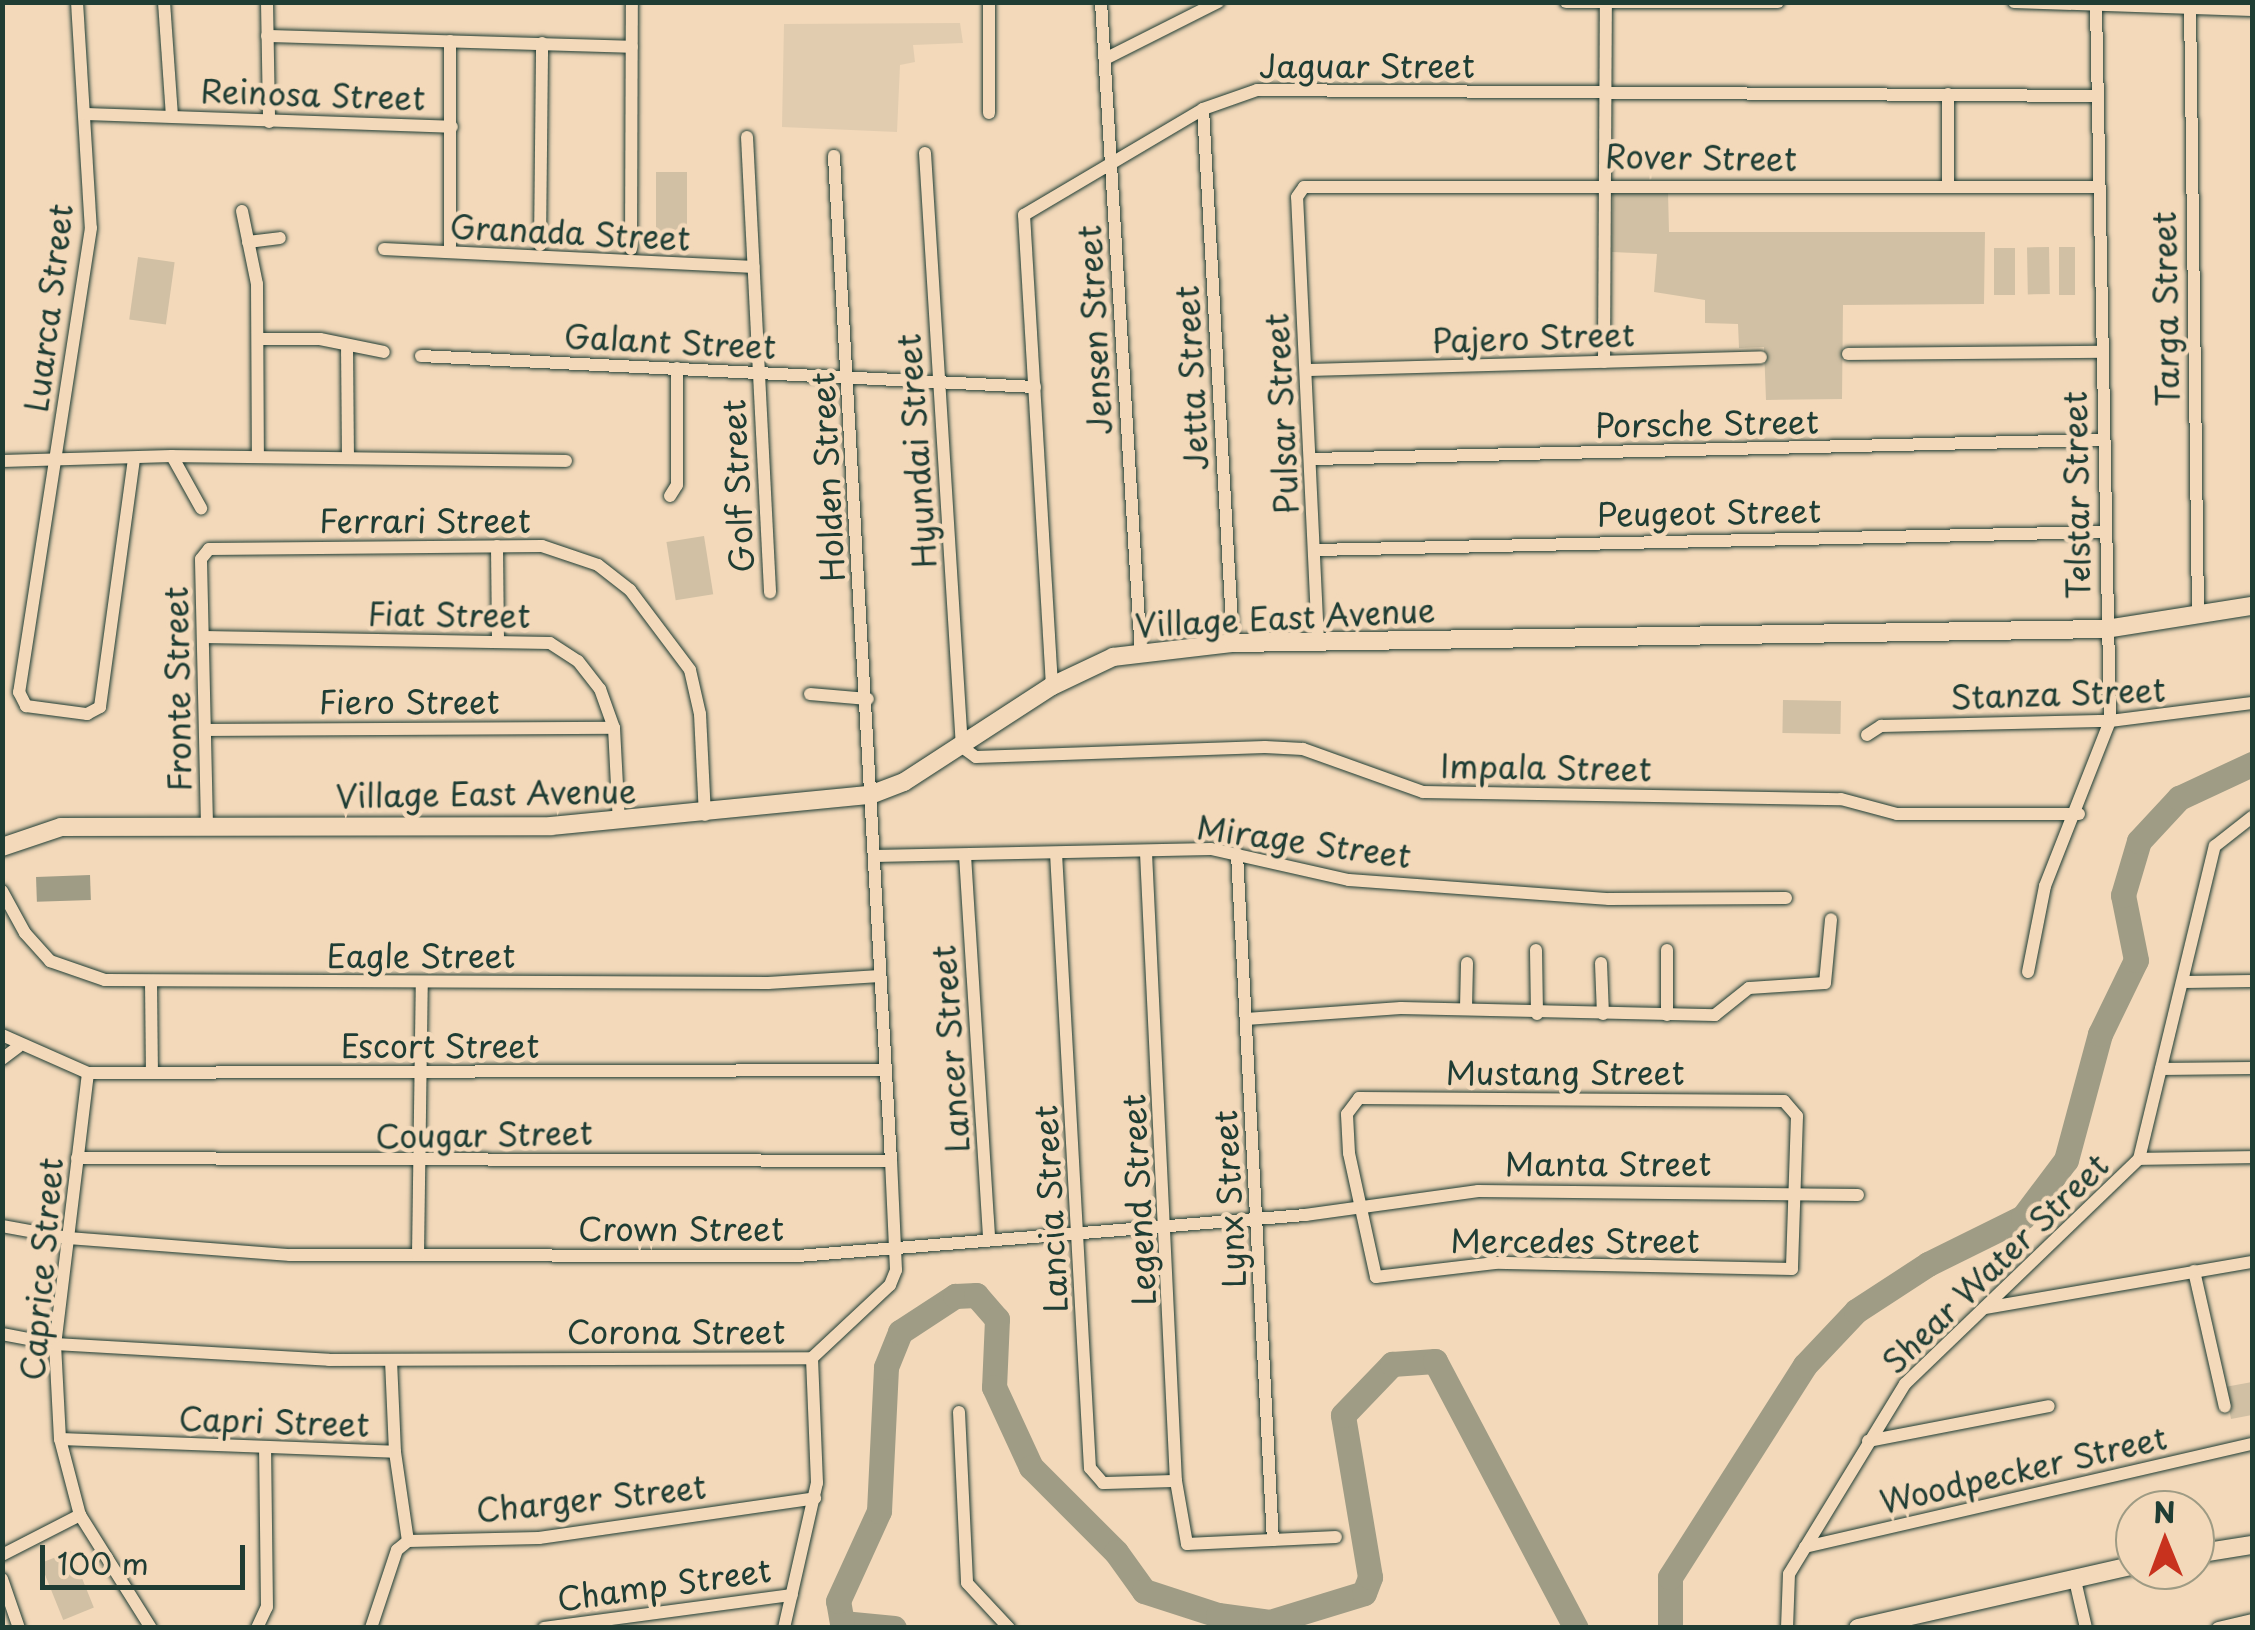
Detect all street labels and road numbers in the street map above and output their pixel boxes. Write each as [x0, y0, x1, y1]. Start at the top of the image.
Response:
street label: Jaguar Street [1259, 46, 1475, 84]
street label: Reinosa Street [200, 71, 426, 117]
street label: Rover Street [1605, 136, 1797, 178]
street label: Luarca Street [16, 200, 80, 416]
street label: Granada Street [448, 206, 692, 258]
street label: Targa Street [2144, 210, 2186, 408]
street label: Jensen Street [1069, 224, 1119, 436]
street label: Jetta Street [1167, 284, 1215, 472]
street label: Pulsar Street [1257, 312, 1305, 516]
street label: Pajero Street [1431, 314, 1635, 360]
street label: Galant Street [563, 316, 777, 366]
street label: Hyundai Street [889, 332, 943, 570]
street label: Holden Street [802, 370, 852, 584]
street label: Telstar Street [2055, 390, 2097, 600]
street label: Golf Street [713, 399, 761, 573]
street label: Porsche Street [1595, 402, 1819, 444]
street label: Peugeot Street [1596, 491, 1822, 533]
street label: Ferrari Street [319, 501, 531, 539]
street label: Fronte Street [156, 586, 198, 792]
street label: Village East Avenue [1135, 590, 1435, 644]
street label: Fiat Street [367, 593, 531, 635]
street label: Stanza Street [1950, 670, 2166, 716]
street label: Fiero Street [318, 682, 500, 720]
street label: Impala Street [1439, 746, 1653, 788]
street label: Village East Avenue [336, 771, 636, 815]
street label: Mirage Street [1195, 807, 1413, 875]
street label: Eagle Street [326, 936, 516, 974]
street label: Lancer Street [924, 943, 976, 1155]
street label: Escort Street [340, 1026, 540, 1064]
street label: Mustang Street [1445, 1053, 1685, 1091]
street label: Legend Street [1113, 1093, 1163, 1307]
street label: Lancia Street [1025, 1104, 1075, 1314]
street label: Lynx Street [1205, 1109, 1253, 1289]
street label: Cougar Street [374, 1113, 594, 1155]
street label: Manta Street [1504, 1144, 1712, 1182]
street label: Shear Water Street [1873, 1144, 2117, 1382]
street label: Caprice Street [12, 1155, 70, 1383]
street label: Crown Street [579, 1209, 783, 1247]
street label: Mercedes Street [1449, 1221, 1701, 1259]
street label: Corona Street [567, 1312, 785, 1350]
street label: Capri Street [178, 1398, 370, 1444]
street label: Woodpecker Street [1875, 1417, 2171, 1521]
street label: Charger Street [474, 1467, 708, 1529]
street label: Champ Street [554, 1550, 774, 1618]

